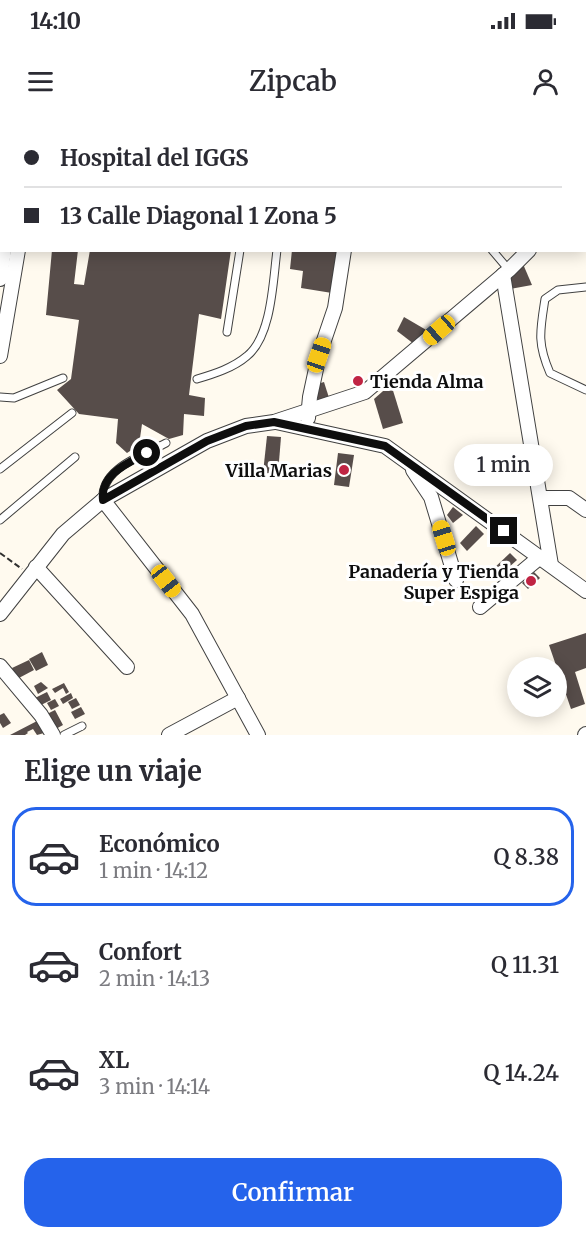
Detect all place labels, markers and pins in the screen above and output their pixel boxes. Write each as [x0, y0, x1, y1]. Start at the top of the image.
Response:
place label: Tienda Alma [370, 370, 483, 393]
marker: Tienda Alma [351, 374, 365, 388]
place label: Villa Marias [224, 459, 332, 482]
marker: Villa Marias [337, 463, 351, 477]
place label: Panadería y Tienda Super Espiga [348, 560, 519, 604]
marker: Panadería y Tienda Super Espiga [524, 574, 538, 588]

